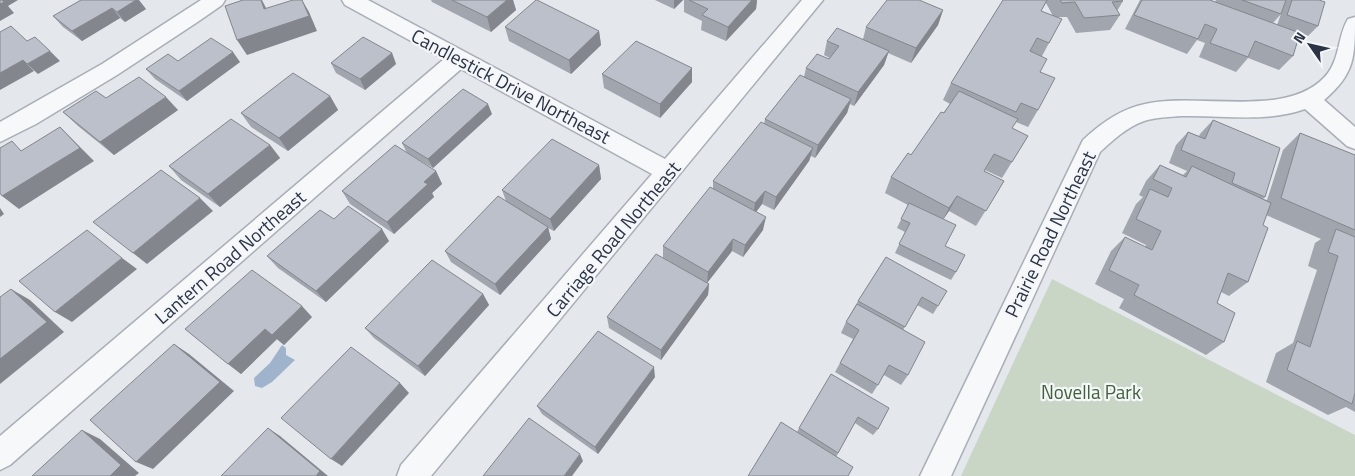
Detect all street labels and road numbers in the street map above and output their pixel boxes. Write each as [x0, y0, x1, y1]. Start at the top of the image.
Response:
street label: Candlestick Drive Northeast [406, 21, 616, 151]
street label: Prairie Road Northeast [997, 145, 1103, 322]
street label: Carriage Road Northeast [538, 154, 687, 323]
street label: Lantern Road Northeast [148, 182, 312, 331]

